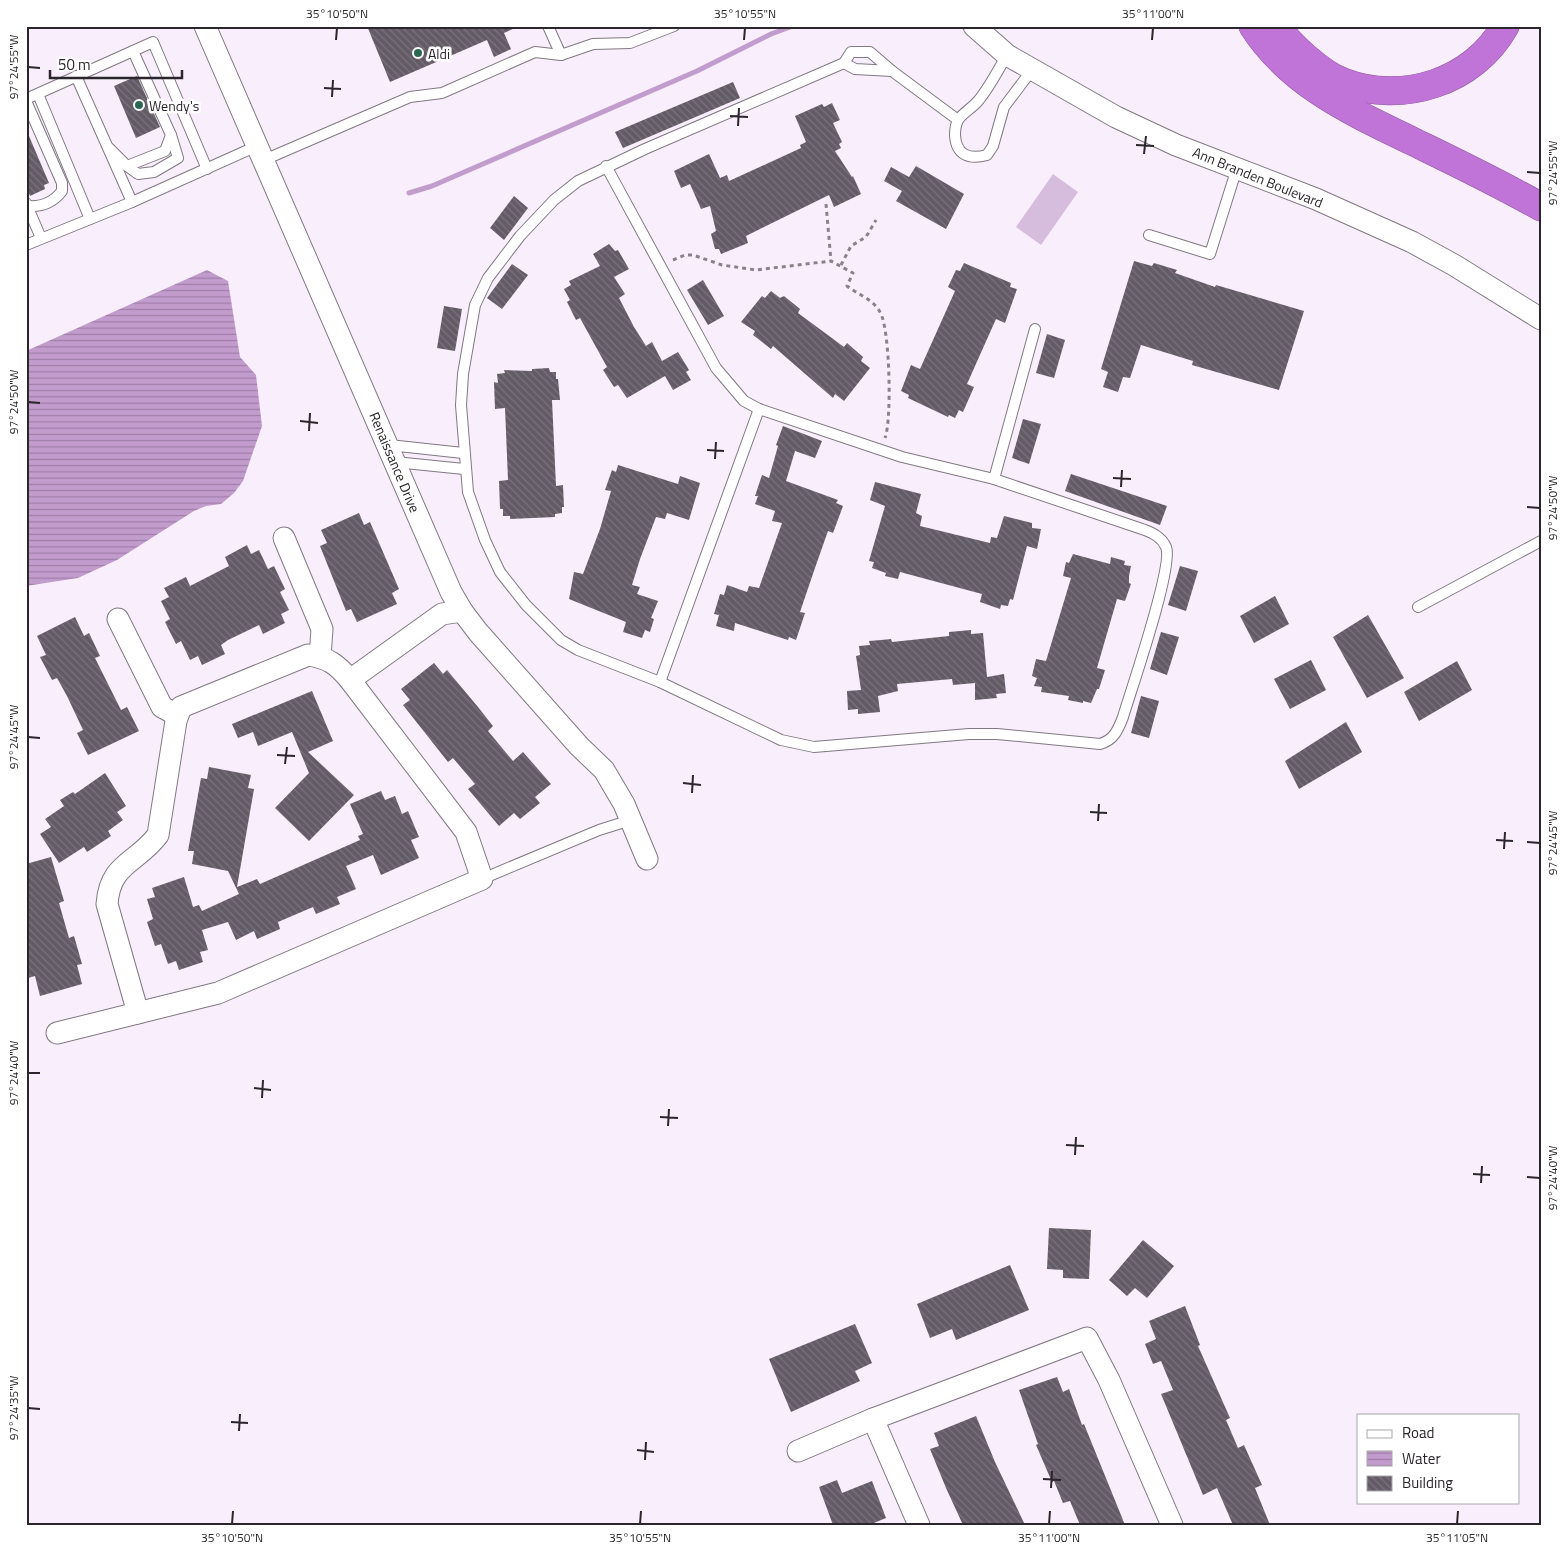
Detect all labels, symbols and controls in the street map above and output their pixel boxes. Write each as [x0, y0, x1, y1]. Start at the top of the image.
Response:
text: 35°10'50"N [306, 4, 368, 23]
text: 35°10'55"N [714, 4, 776, 23]
text: 35°11'00"N [1122, 4, 1184, 23]
text: 97°24'55"W [4, 34, 23, 99]
place label: Aldi [428, 43, 450, 64]
marker: Aldi [412, 47, 424, 59]
scale bar [50, 48, 182, 80]
text: 50 m [58, 53, 91, 76]
place label: Wendy's [149, 95, 199, 116]
marker: Wendy's [133, 99, 145, 111]
text: 97°24'55"W [1543, 140, 1562, 205]
street label: Ann Branden Boulevard [1190, 141, 1326, 213]
text: 97°24'50"W [4, 369, 23, 434]
street label: Renaissance Drive [364, 408, 426, 516]
text: 97°24'50"W [1543, 475, 1562, 540]
text: 97°24'45"W [4, 704, 23, 769]
text: 97°24'45"W [1543, 810, 1562, 875]
text: 97°24'40"W [4, 1040, 23, 1105]
text: 97°24'40"W [1543, 1145, 1562, 1210]
text: 97°24'35"W [4, 1375, 23, 1440]
legend [1357, 1414, 1520, 1504]
text: Road [1402, 1421, 1434, 1444]
text: Water [1402, 1447, 1441, 1470]
text: Building [1402, 1471, 1453, 1494]
text: 35°10'50"N [201, 1528, 263, 1547]
text: 35°10'55"N [609, 1528, 671, 1547]
text: 35°11'00"N [1018, 1528, 1080, 1547]
text: 35°11'05"N [1426, 1528, 1488, 1547]

